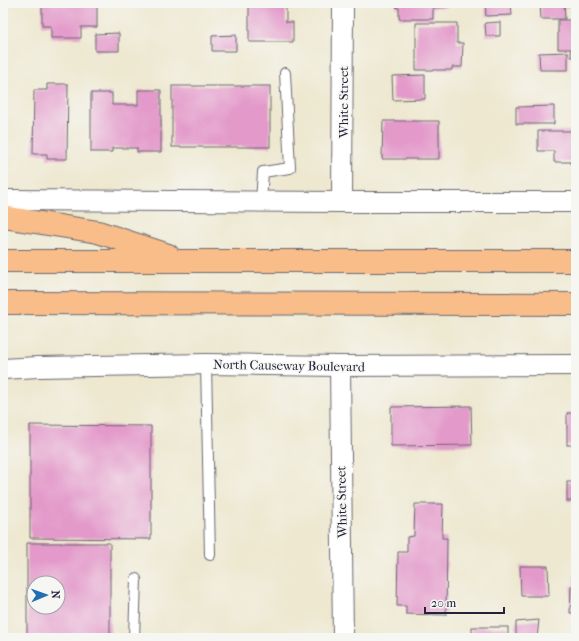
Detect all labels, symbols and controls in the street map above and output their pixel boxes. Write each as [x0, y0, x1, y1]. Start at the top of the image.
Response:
street label: White Street [336, 66, 351, 139]
street label: North Causeway Boulevard [213, 357, 366, 374]
street label: White Street [333, 466, 350, 539]
north arrow [26, 575, 66, 615]
scale bar [425, 589, 504, 615]
text: N [49, 590, 62, 600]
text: 20 m [431, 596, 456, 610]

